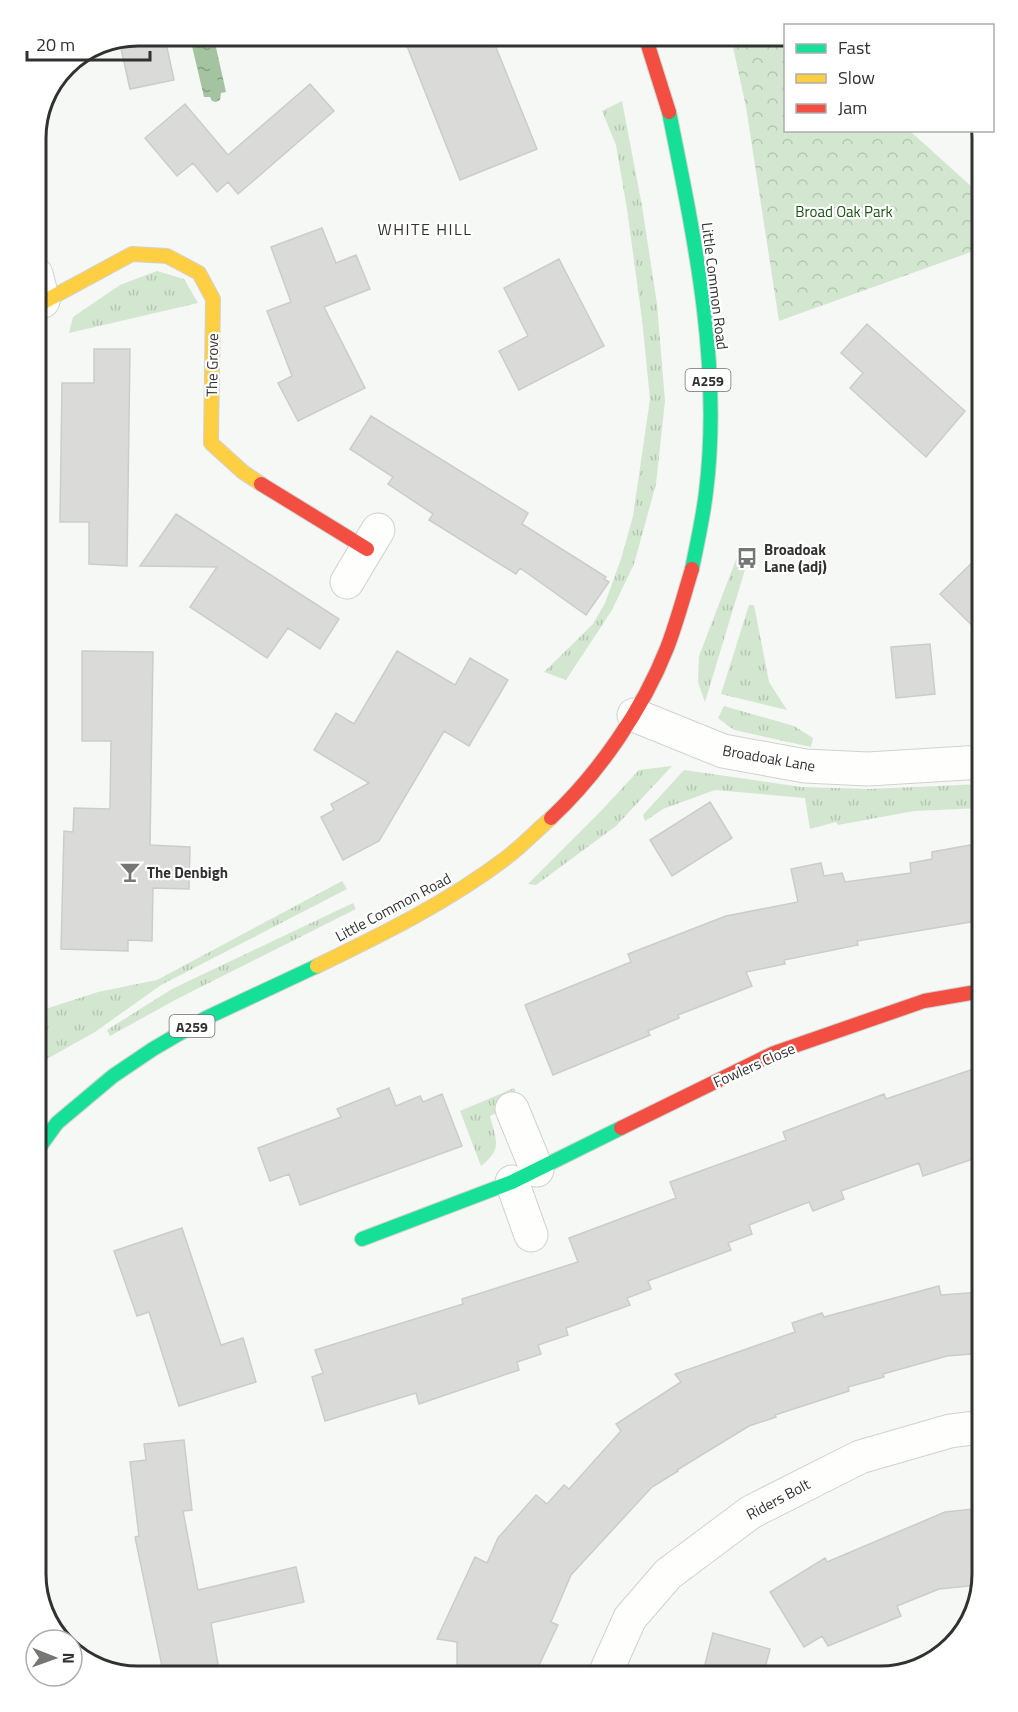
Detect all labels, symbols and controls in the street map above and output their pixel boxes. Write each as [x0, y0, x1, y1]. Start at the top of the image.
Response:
scale bar [27, 24, 150, 62]
legend [784, 24, 994, 132]
text: 20 m [36, 31, 75, 58]
text: Fast [838, 34, 871, 61]
text: Slow [838, 64, 875, 91]
text: Jam [838, 94, 867, 121]
park label: Broad Oak Park [795, 200, 893, 223]
district label: WHITE HILL [378, 217, 472, 241]
street label: Little Common Road [696, 221, 734, 351]
street label: The Grove [200, 333, 224, 397]
road number: A259 [686, 369, 730, 391]
place label: Broadoak Lane (adj) [764, 538, 827, 578]
bus stop icon: Broadoak Lane (adj) [735, 546, 759, 570]
street label: Broadoak Lane [721, 739, 817, 777]
bar icon: The Denbigh [118, 860, 142, 884]
place label: The Denbigh [147, 861, 228, 884]
street label: Little Common Road [331, 867, 455, 947]
road number: A259 [170, 1015, 214, 1037]
street label: Fowlers Close [709, 1037, 799, 1093]
street label: Riders Bolt [742, 1472, 815, 1525]
north arrow [24, 1628, 84, 1688]
text: N [57, 1653, 81, 1664]

